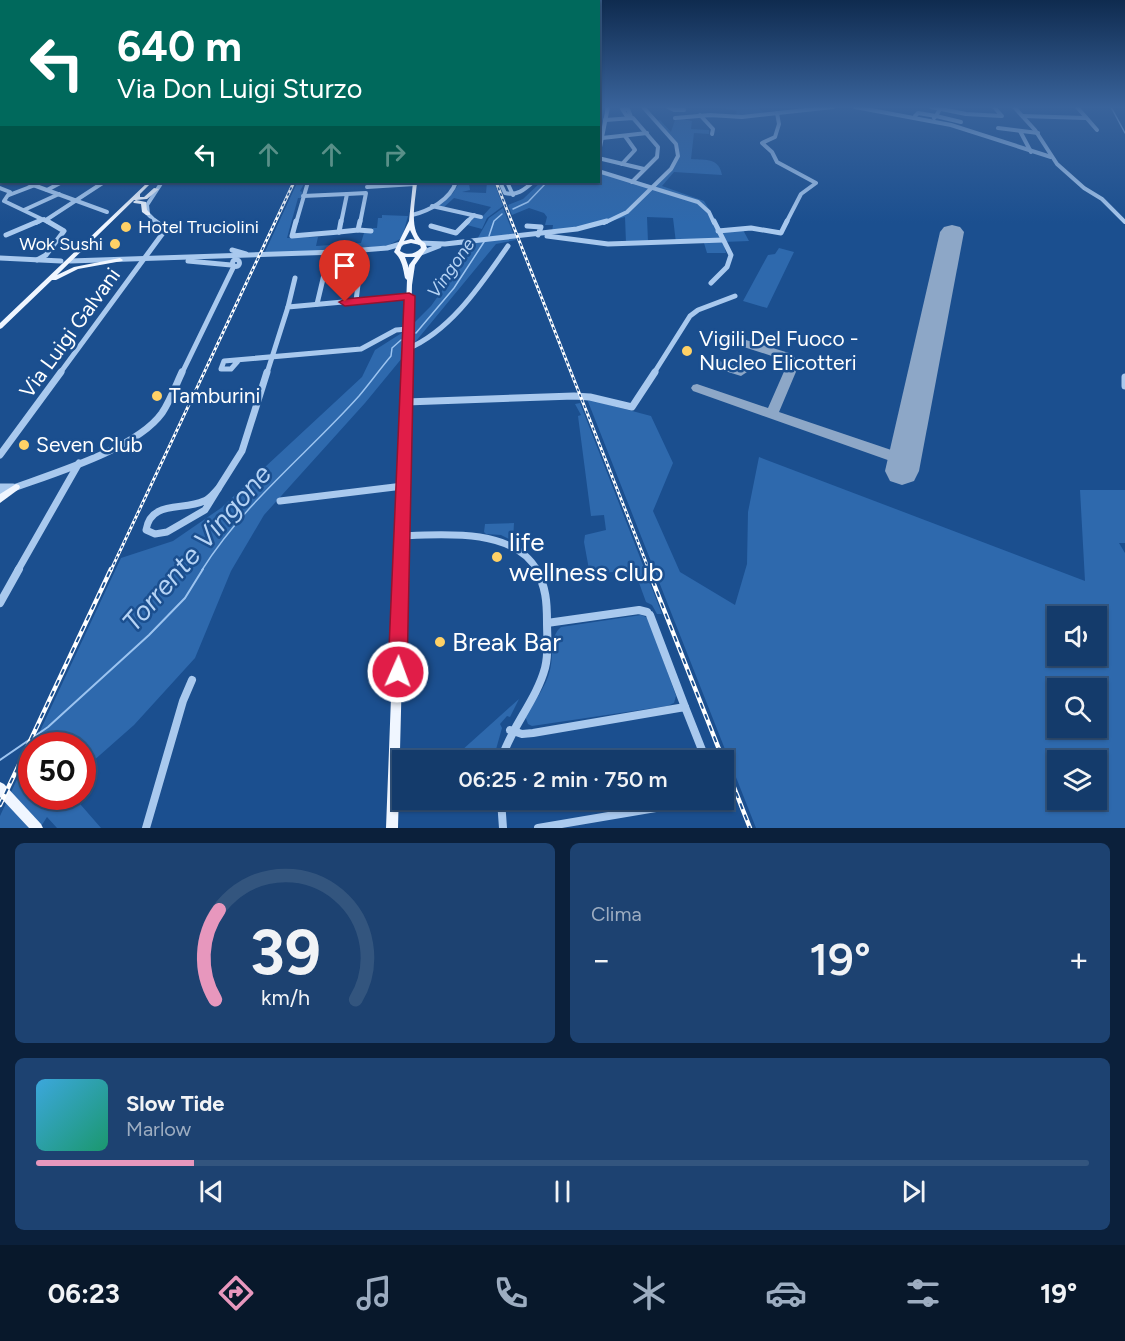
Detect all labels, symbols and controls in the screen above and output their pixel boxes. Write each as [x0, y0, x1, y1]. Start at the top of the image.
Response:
text: 640 m [117, 21, 242, 72]
icon: left [18, 24, 96, 102]
text: Via Don Luigi Sturzo [117, 72, 362, 105]
icon: left [189, 138, 222, 171]
icon: ahead [252, 138, 285, 171]
icon: ahead [315, 138, 348, 171]
icon: right [378, 138, 411, 171]
place label: Hotel Truciolini [138, 216, 259, 238]
marker: Hotel Truciolini [119, 220, 133, 234]
place label: Wok Sushi [19, 233, 103, 255]
water label: Vingone [423, 234, 479, 302]
marker: Wok Sushi [108, 237, 122, 251]
pin [319, 240, 370, 302]
icon: arrive [328, 249, 361, 282]
street label: Via Luigi Galvani [14, 263, 125, 403]
place label: Vigili Del Fuoco - Nucleo Elicotteri [699, 326, 859, 375]
marker: Vigili Del Fuoco - Nucleo Elicotteri [680, 344, 694, 358]
place label: Tamburini [169, 383, 260, 408]
marker: Tamburini [150, 389, 164, 403]
place label: Seven Club [36, 432, 143, 457]
marker: Seven Club [17, 438, 31, 452]
water label: Torrente Vingone [115, 457, 278, 638]
place label: life wellness club [509, 526, 664, 588]
marker: life wellness club [490, 550, 504, 564]
map controls [1047, 606, 1107, 810]
button: sound [1047, 606, 1107, 666]
place label: Break Bar [452, 626, 561, 658]
marker: Break Bar [433, 635, 447, 649]
position arrow [366, 640, 430, 704]
button: search [1047, 678, 1107, 738]
speed limit sign: 50 [18, 732, 96, 810]
button: layers [1047, 750, 1107, 810]
text: 06:25 · 2 min · 750 m [459, 766, 667, 793]
text: Clima [591, 902, 642, 926]
text: 39 [250, 915, 320, 990]
text: 19° [809, 932, 871, 986]
text: − [591, 940, 612, 979]
text: + [1068, 940, 1089, 979]
text: km/h [261, 985, 309, 1010]
text: Slow Tide [126, 1090, 225, 1117]
text: Marlow [126, 1117, 191, 1141]
icon: previous [195, 1175, 228, 1208]
icon: pause [546, 1175, 579, 1208]
icon: next [897, 1175, 930, 1208]
icon: directions [215, 1272, 257, 1314]
icon: music [353, 1272, 395, 1314]
icon: phone [490, 1272, 532, 1314]
icon: climate [628, 1272, 670, 1314]
icon: car [765, 1272, 807, 1314]
icon: filters [902, 1272, 944, 1314]
text: 06:23 [48, 1277, 120, 1310]
text: 19° [1040, 1277, 1077, 1310]

